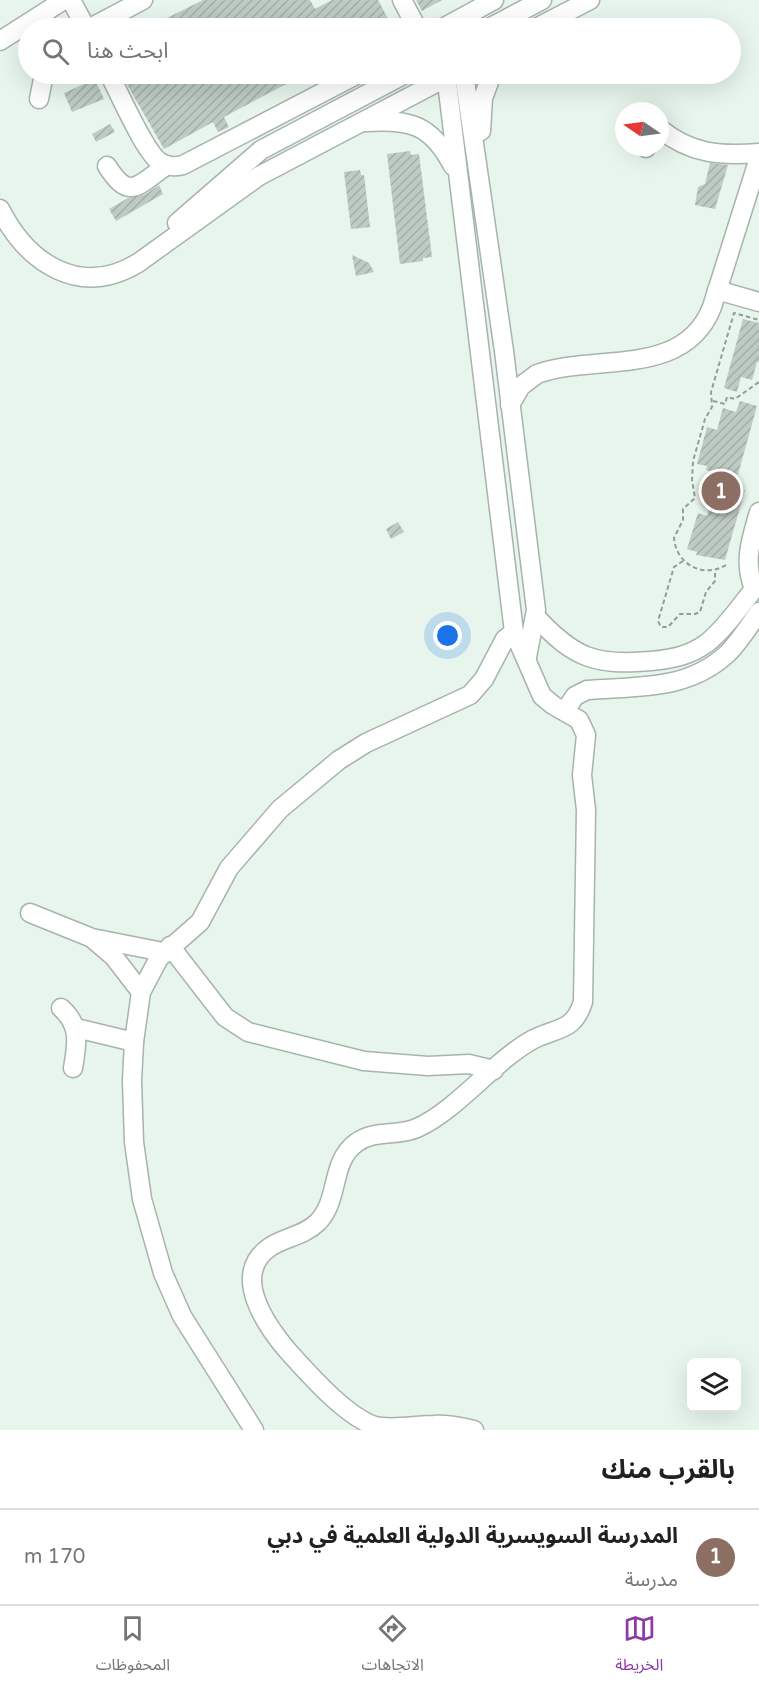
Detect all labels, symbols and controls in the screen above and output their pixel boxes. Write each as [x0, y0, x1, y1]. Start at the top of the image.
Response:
search box [18, 18, 741, 84]
icon: search [39, 35, 72, 68]
text: ابحث هنا [87, 38, 169, 64]
north arrow [615, 102, 669, 156]
pin: 1 [702, 468, 740, 514]
your location [433, 621, 462, 650]
map controls [687, 1358, 741, 1412]
button: layers [687, 1358, 741, 1412]
text: بالقرب منك [601, 1454, 735, 1485]
text: المدرسة السويسرية الدولية العلمية في دبي [267, 1523, 678, 1549]
text: 170 m [24, 1545, 85, 1569]
text: 1 [709, 1545, 722, 1569]
text: مدرسة [625, 1568, 678, 1592]
tab: المحفوظات [96, 1612, 170, 1682]
tab: الاتجاهات [361, 1612, 424, 1682]
tab: الخريطة [615, 1612, 663, 1682]

